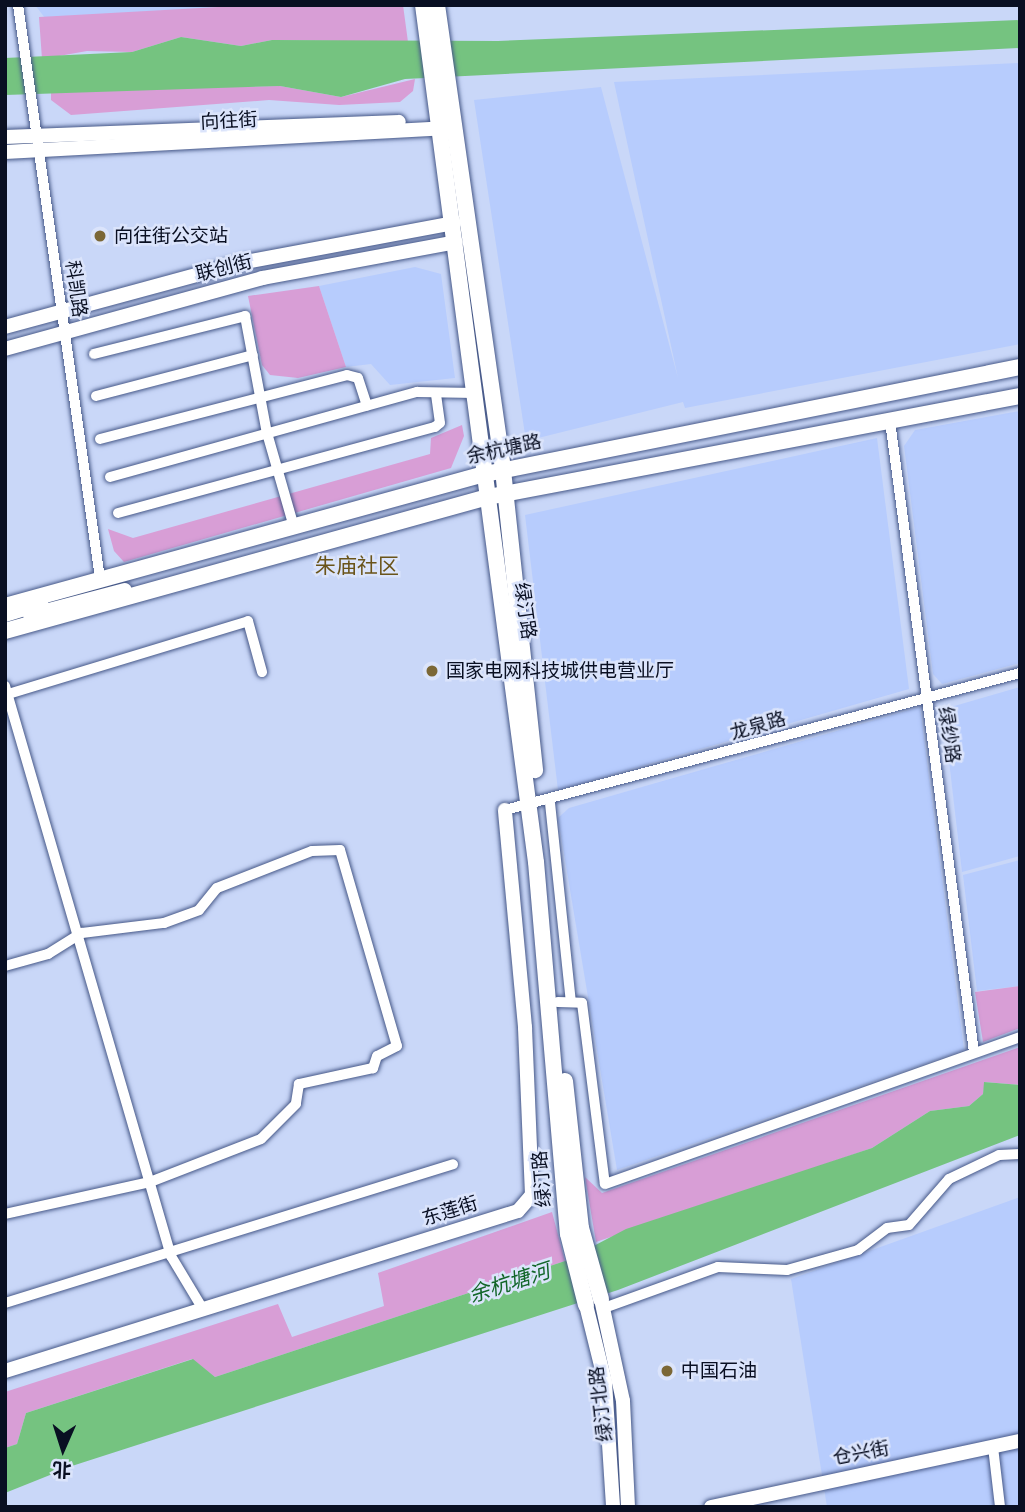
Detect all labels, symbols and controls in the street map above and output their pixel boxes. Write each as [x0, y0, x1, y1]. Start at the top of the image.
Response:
street label: 向往街 [200, 108, 258, 134]
place label: 向往街公交站 [114, 225, 228, 247]
marker: 向往街公交站 [92, 228, 108, 244]
street label: 联创街 [194, 250, 254, 286]
street label: 科凯路 [61, 259, 91, 319]
street label: 余杭塘路 [464, 430, 544, 468]
district label: 朱庙社区 [315, 552, 399, 578]
street label: 绿汀路 [510, 581, 540, 641]
place label: 国家电网科技城供电营业厅 [446, 660, 674, 682]
marker: 国家电网科技城供电营业厅 [424, 663, 440, 679]
street label: 绿纱路 [934, 705, 964, 765]
street label: 龙泉路 [727, 707, 789, 745]
street label: 绿汀路 [528, 1150, 556, 1208]
street label: 东莲街 [419, 1192, 481, 1230]
water label: 余杭塘河 [465, 1257, 553, 1307]
place label: 中国石油 [681, 1360, 757, 1382]
marker: 中国石油 [659, 1363, 675, 1379]
street label: 绿汀北路 [585, 1365, 617, 1443]
north arrow [28, 1414, 98, 1484]
street label: 仓兴街 [831, 1436, 891, 1470]
text: 北 [52, 1457, 72, 1482]

